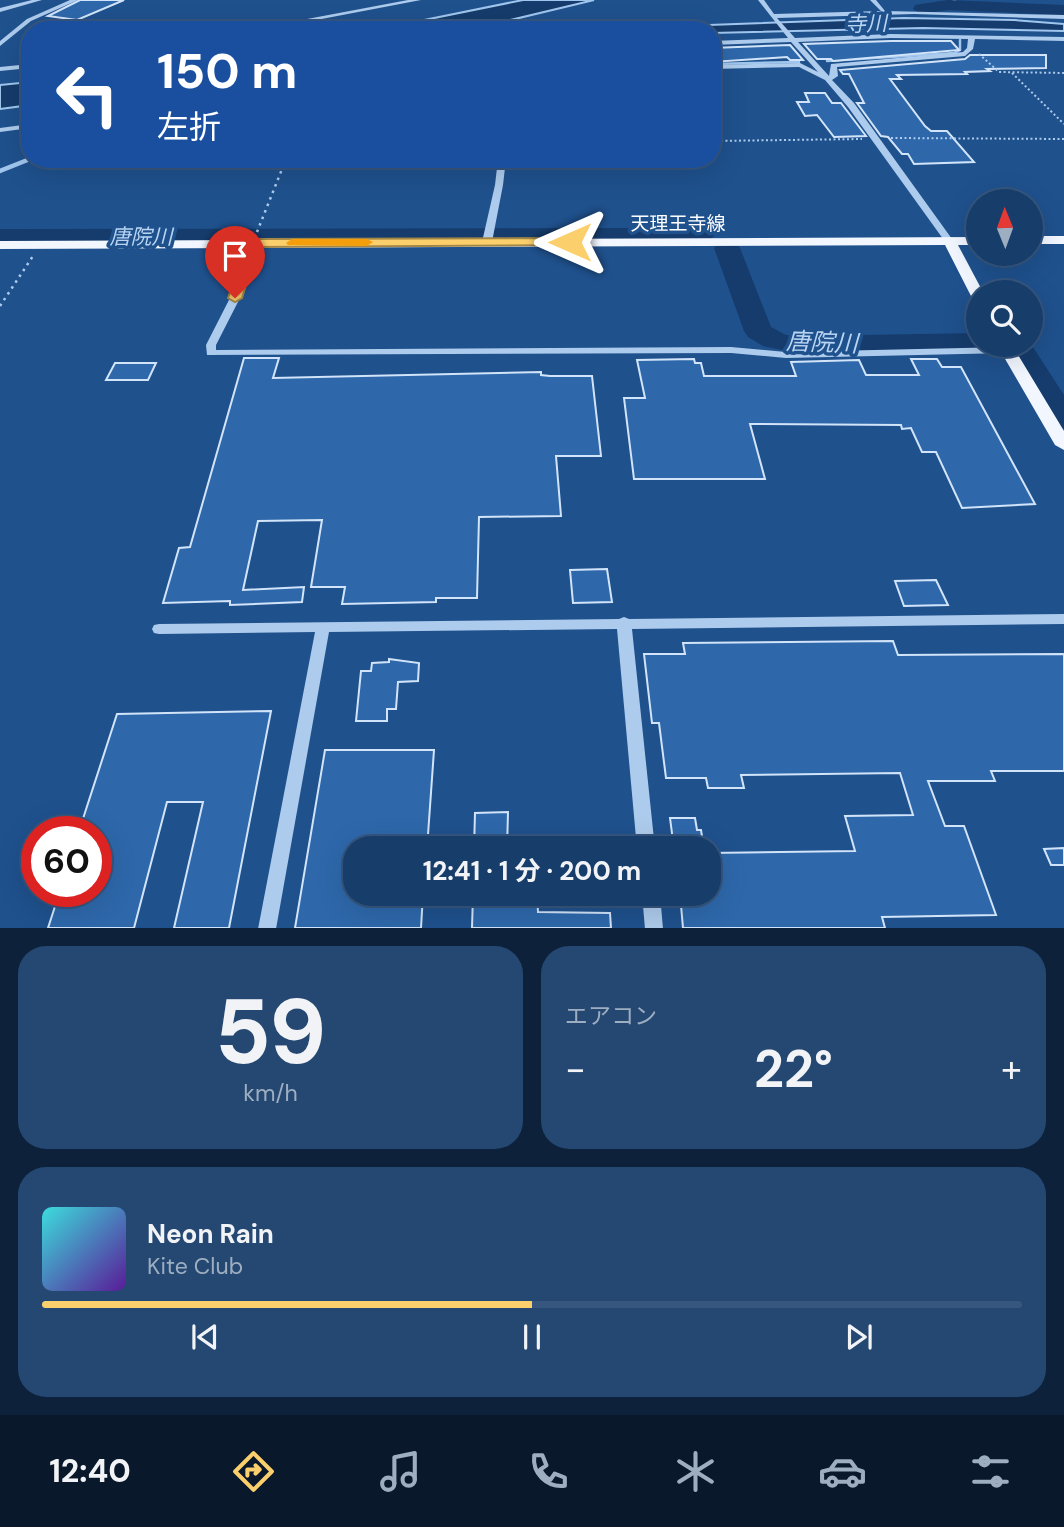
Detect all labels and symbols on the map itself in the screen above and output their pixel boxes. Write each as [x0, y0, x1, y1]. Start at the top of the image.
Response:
water label: 寺川 [845, 9, 889, 39]
north arrow [966, 189, 1043, 266]
position arrow [533, 205, 607, 279]
street label: 天理王寺線 [630, 211, 726, 236]
water label: 唐院川 [110, 223, 174, 251]
pin [205, 226, 265, 298]
water label: 唐院川 [785, 325, 862, 359]
speed limit sign: 60 [21, 816, 112, 907]

